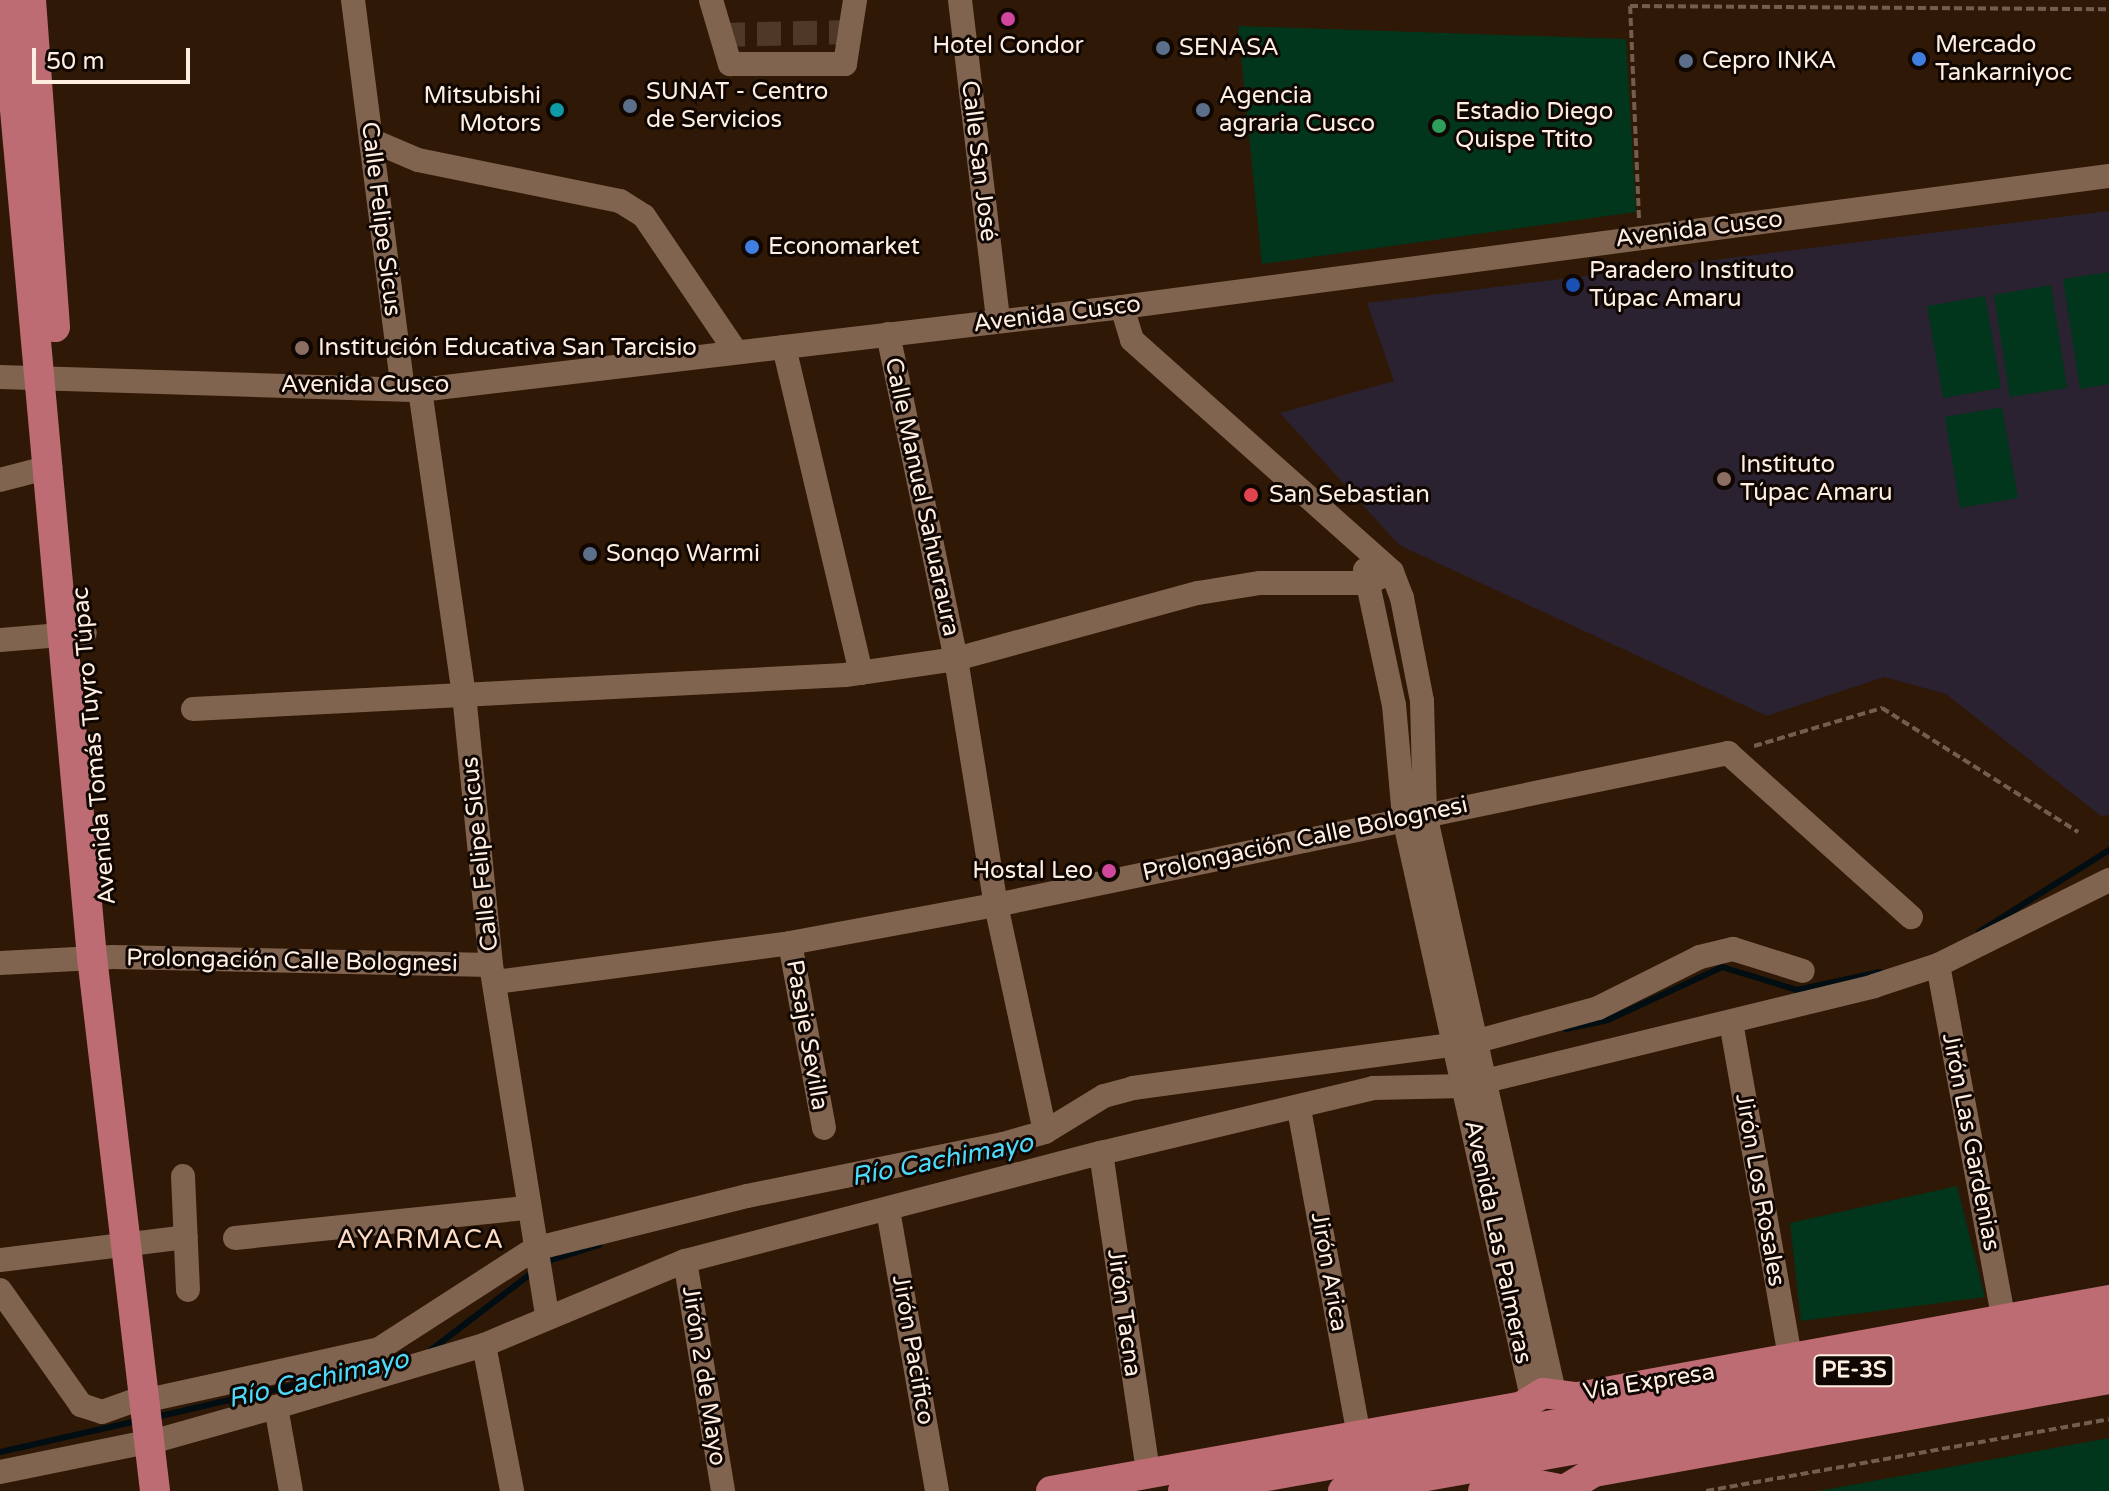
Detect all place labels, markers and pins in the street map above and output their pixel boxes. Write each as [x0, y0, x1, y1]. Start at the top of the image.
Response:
marker: Hotel Condor [999, 10, 1017, 28]
place label: Mercado Tankarniyoc [1935, 31, 2072, 87]
place label: Hotel Condor [932, 32, 1084, 60]
place label: SENASA [1179, 34, 1279, 62]
marker: SENASA [1154, 39, 1172, 57]
place label: Cepro INKA [1702, 47, 1836, 75]
marker: Mercado Tankarniyoc [1910, 50, 1928, 68]
marker: Cepro INKA [1677, 52, 1695, 70]
place label: SUNAT - Centro de Servicios [646, 78, 828, 134]
place label: Mitsubishi Motors [424, 82, 541, 138]
place label: Agencia agraria Cusco [1219, 82, 1375, 138]
marker: SUNAT - Centro de Servicios [621, 97, 639, 115]
place label: Estadio Diego Quispe Ttito [1455, 98, 1613, 154]
marker: Mitsubishi Motors [548, 101, 566, 119]
marker: Agencia agraria Cusco [1194, 101, 1212, 119]
marker: Estadio Diego Quispe Ttito [1430, 117, 1448, 135]
place label: Economarket [768, 233, 920, 261]
marker: Economarket [743, 238, 761, 256]
place label: Paradero Instituto Túpac Amaru [1589, 257, 1794, 313]
marker: Paradero Instituto Túpac Amaru [1564, 276, 1582, 294]
place label: Institución Educativa San Tarcisio [318, 334, 697, 362]
marker: Institución Educativa San Tarcisio [293, 339, 311, 357]
place label: Instituto Túpac Amaru [1740, 451, 1893, 507]
marker: Instituto Túpac Amaru [1715, 470, 1733, 488]
place label: San Sebastian [1269, 481, 1430, 509]
marker: San Sebastian [1240, 484, 1262, 506]
place label: Sonqo Warmi [606, 540, 760, 568]
marker: Sonqo Warmi [581, 545, 599, 563]
place label: Hostal Leo [972, 857, 1093, 885]
marker: Hostal Leo [1100, 862, 1118, 880]

